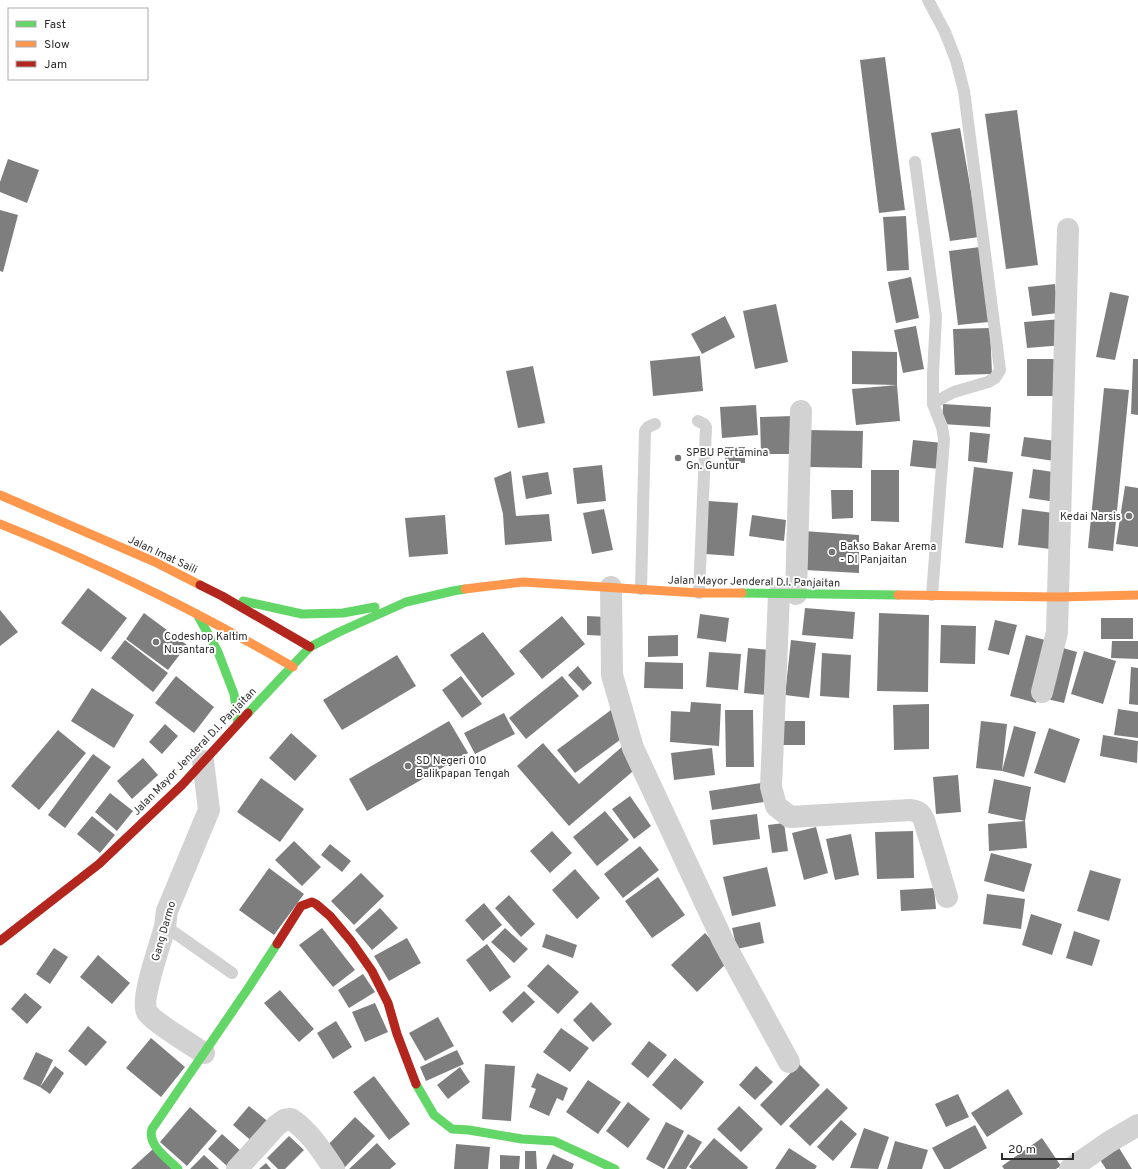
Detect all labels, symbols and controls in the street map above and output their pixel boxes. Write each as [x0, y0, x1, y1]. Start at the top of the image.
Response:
legend [8, 8, 148, 80]
text: Fast [44, 17, 66, 33]
text: Slow [44, 37, 70, 53]
text: Jam [44, 57, 67, 73]
place label: SPBU Pertamina Gn. Guntur [686, 446, 769, 473]
marker: SPBU Pertamina Gn. Guntur [673, 453, 683, 463]
place label: Kedai Narsis [1060, 510, 1121, 524]
marker: Kedai Narsis [1124, 511, 1134, 521]
street label: Jalan Imat Saili [126, 533, 200, 577]
place label: Bakso Bakar Arema - DI Panjaitan [840, 540, 936, 567]
marker: Bakso Bakar Arema - DI Panjaitan [827, 547, 837, 557]
street label: Jalan Mayor Jenderal D.I. Panjaitan [668, 573, 840, 591]
place label: Codeshop Kaltim Nusantara [164, 630, 248, 657]
marker: Codeshop Kaltim Nusantara [151, 637, 161, 647]
street label: Jalan Mayor Jenderal D.I. Panjaitan [130, 685, 260, 819]
place label: SD Negeri 010 Balikpapan Tengah [416, 754, 510, 781]
marker: SD Negeri 010 Balikpapan Tengah [403, 761, 413, 771]
street label: Gang Darmo [149, 900, 179, 963]
scale bar [1002, 1135, 1073, 1161]
text: 20 m [1008, 1142, 1036, 1158]

